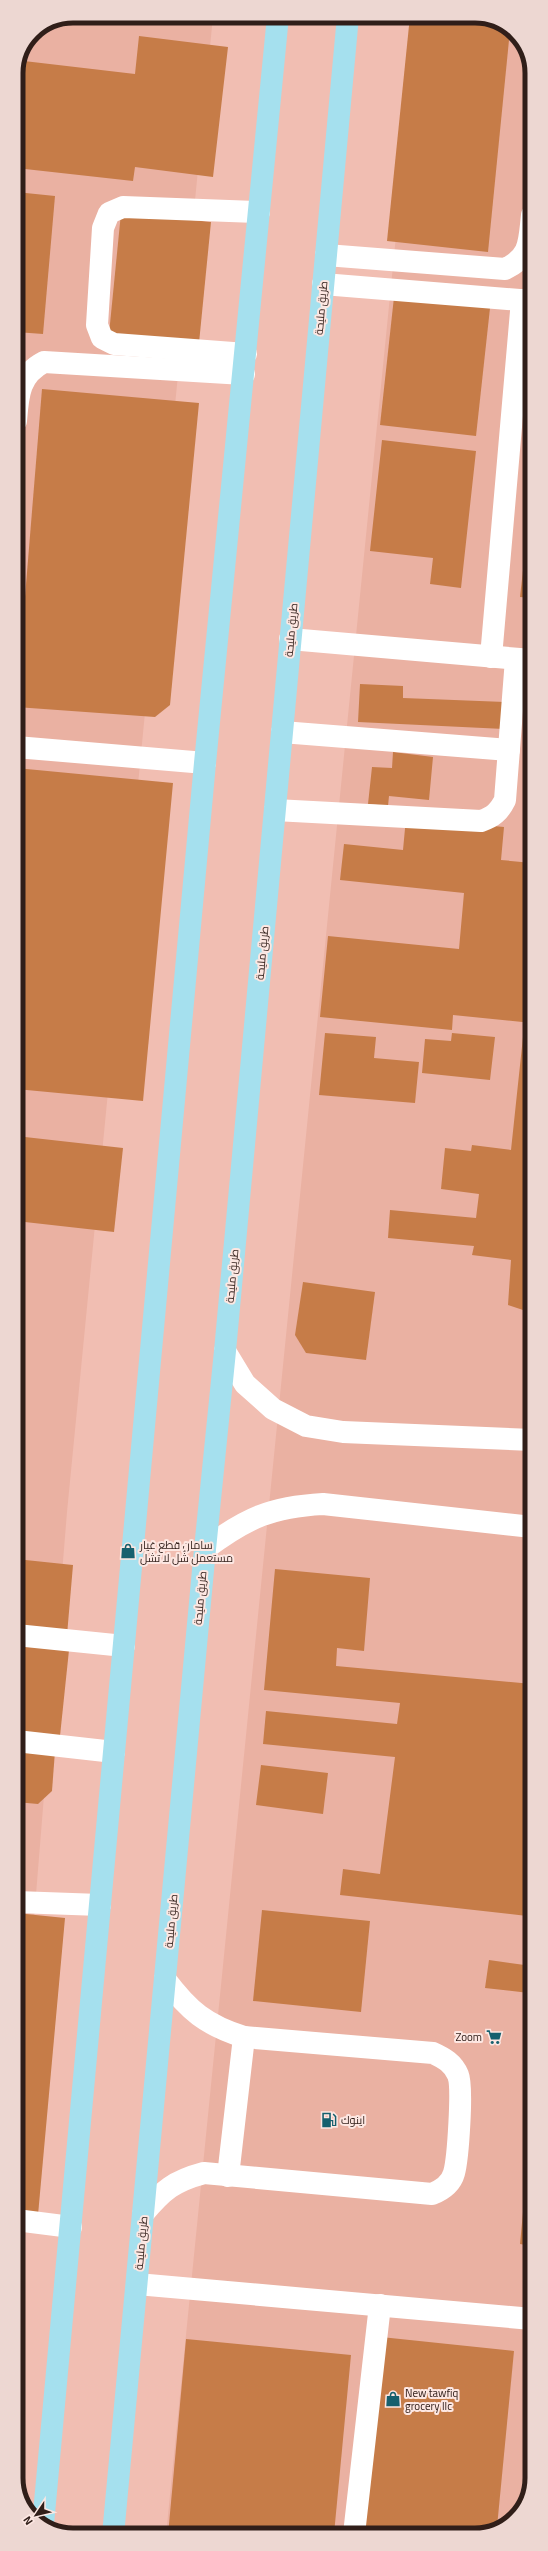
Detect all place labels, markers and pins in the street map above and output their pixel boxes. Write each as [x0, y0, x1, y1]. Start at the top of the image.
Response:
place label: سامان قطع غيار مستعمل شُل لا تشل [139, 1535, 233, 1568]
shop icon: سامان قطع غيار مستعمل شُل لا تشل [119, 1542, 137, 1560]
place label: Zoom [455, 2027, 482, 2047]
supermarket icon: Zoom [485, 2028, 503, 2046]
place label: اينوك [341, 2110, 365, 2130]
fuel station icon: اينوك [320, 2111, 338, 2129]
place label: New tawfiq grocery llc [405, 2383, 458, 2416]
shop icon: New tawfiq grocery llc [384, 2390, 402, 2408]

